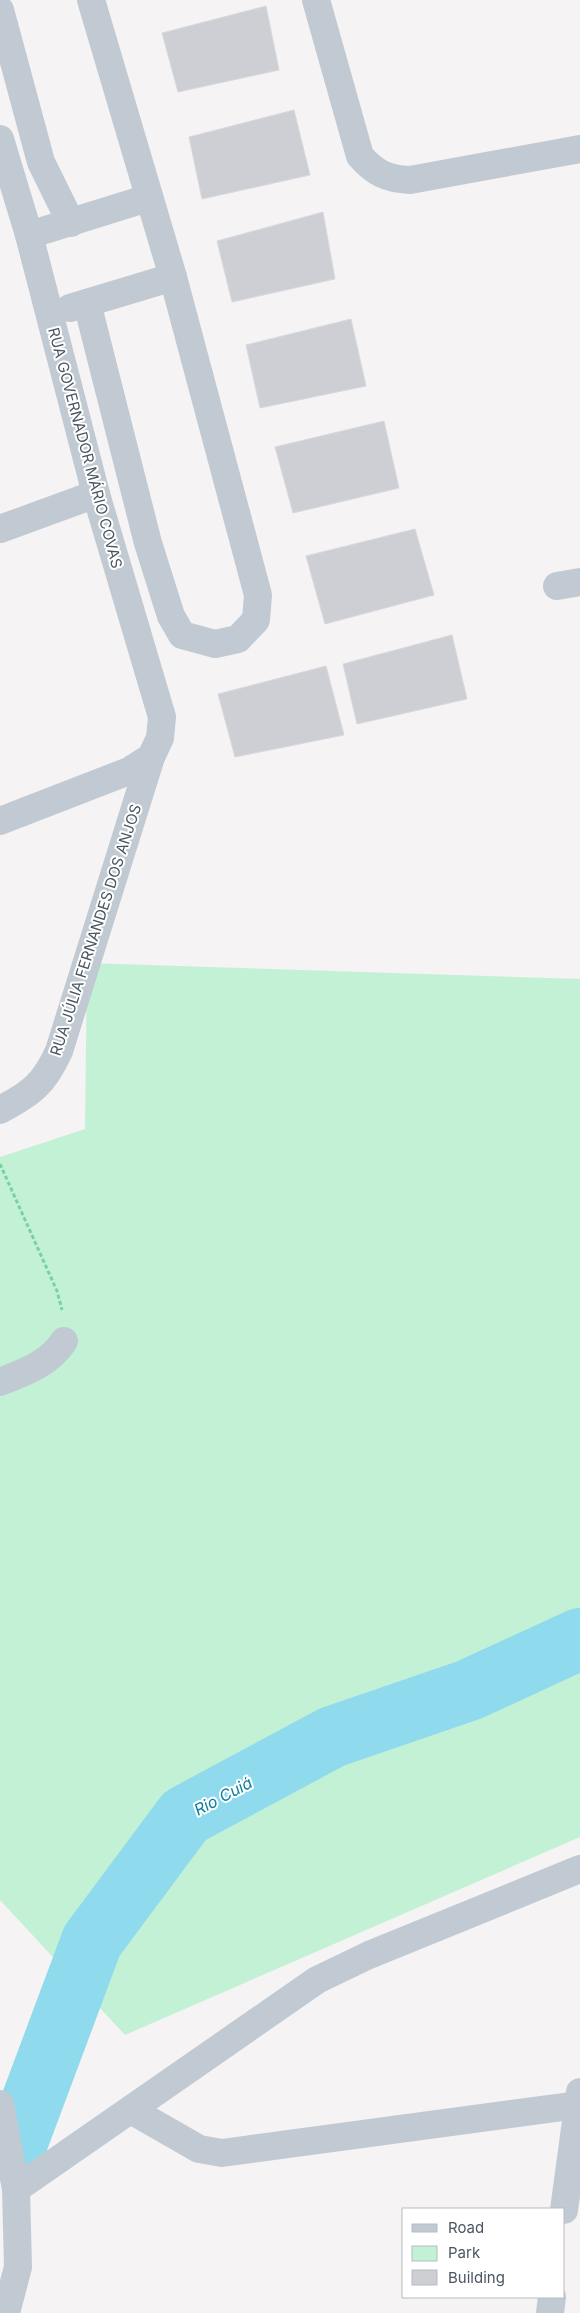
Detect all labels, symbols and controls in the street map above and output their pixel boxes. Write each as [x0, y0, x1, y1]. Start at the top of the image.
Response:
street label: RUA GOVERNADOR MÁRIO COVAS [44, 325, 127, 570]
street label: RUA JÚLIA FERNANDES DOS ANJOS [46, 802, 145, 1058]
water label: Rio Cuiá [190, 1772, 256, 1820]
legend [402, 2208, 565, 2298]
text: Road [448, 2218, 484, 2237]
text: Park [448, 2243, 481, 2262]
text: Building [448, 2268, 505, 2287]

